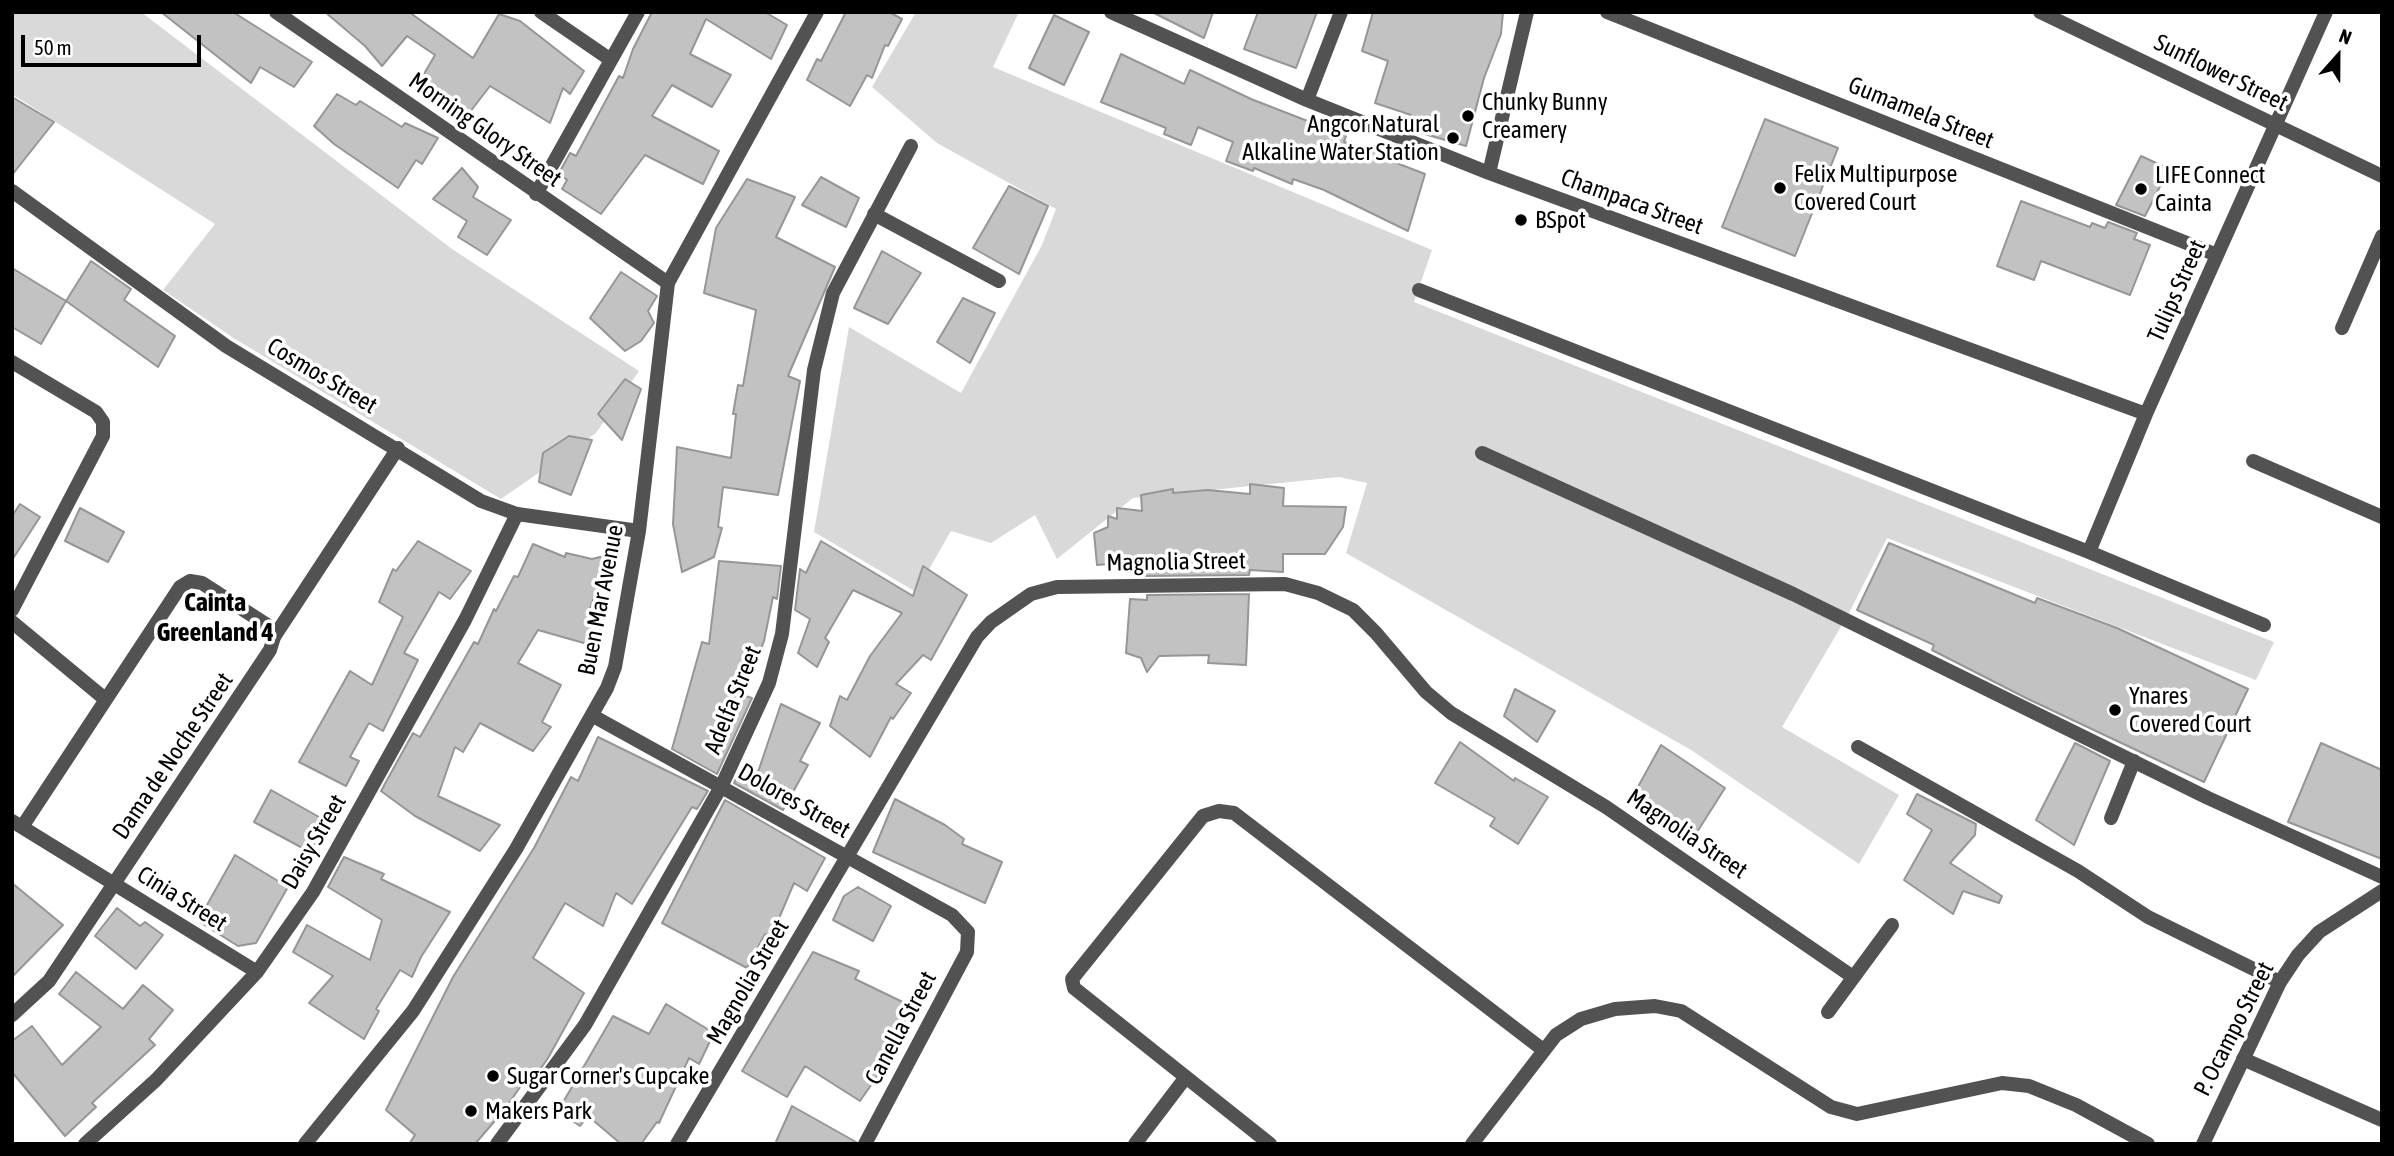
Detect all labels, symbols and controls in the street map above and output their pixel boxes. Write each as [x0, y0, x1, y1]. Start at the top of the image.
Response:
scale bar [24, 21, 205, 65]
north arrow [2303, 21, 2373, 91]
text: N [2336, 24, 2355, 49]
street label: Sunflower Street [2149, 28, 2293, 118]
text: 50 m [34, 35, 72, 59]
street label: Morning Glory Street [403, 67, 567, 193]
street label: Gumamela Street [1844, 71, 1998, 155]
place label: Chunky Bunny Creamery [1482, 88, 1608, 144]
marker: Chunky Bunny Creamery [1460, 108, 1476, 124]
place label: Angcor Natural Alkaline Water Station [1242, 110, 1439, 166]
marker: Angcor Natural Alkaline Water Station [1445, 130, 1461, 146]
place label: Felix Multipurpose Covered Court [1794, 160, 1957, 216]
place label: LIFE Connect Cainta [2155, 161, 2266, 217]
street label: Champaca Street [1557, 163, 1707, 241]
marker: Felix Multipurpose Covered Court [1772, 180, 1788, 196]
marker: LIFE Connect Cainta [2133, 181, 2149, 197]
place label: BSpot [1535, 206, 1586, 234]
marker: BSpot [1513, 212, 1529, 228]
street label: Tulips Street [2142, 236, 2212, 346]
street label: Cosmos Street [262, 332, 382, 420]
street label: Buen Mar Avenue [572, 522, 630, 678]
street label: Magnolia Street [1106, 546, 1246, 578]
district label: Cainta Greenland 4 [156, 587, 274, 648]
street label: Adelfa Street [698, 642, 768, 758]
street label: Dama de Noche Street [107, 667, 239, 845]
place label: Ynares Covered Court [2129, 682, 2251, 738]
marker: Ynares Covered Court [2107, 702, 2123, 718]
street label: Dolores Street [733, 757, 855, 845]
street label: Magnolia Street [1621, 783, 1753, 885]
street label: Daisy Street [275, 790, 353, 894]
street label: Cinia Street [132, 860, 232, 938]
street label: Magnolia Street [701, 914, 795, 1050]
street label: P. Ocampo Street [2188, 957, 2280, 1101]
street label: Canella Street [859, 966, 943, 1090]
place label: Sugar Corner's Cupcake [507, 1062, 709, 1090]
marker: Sugar Corner's Cupcake [485, 1068, 501, 1084]
place label: Makers Park [485, 1097, 592, 1125]
marker: Makers Park [463, 1103, 479, 1119]

